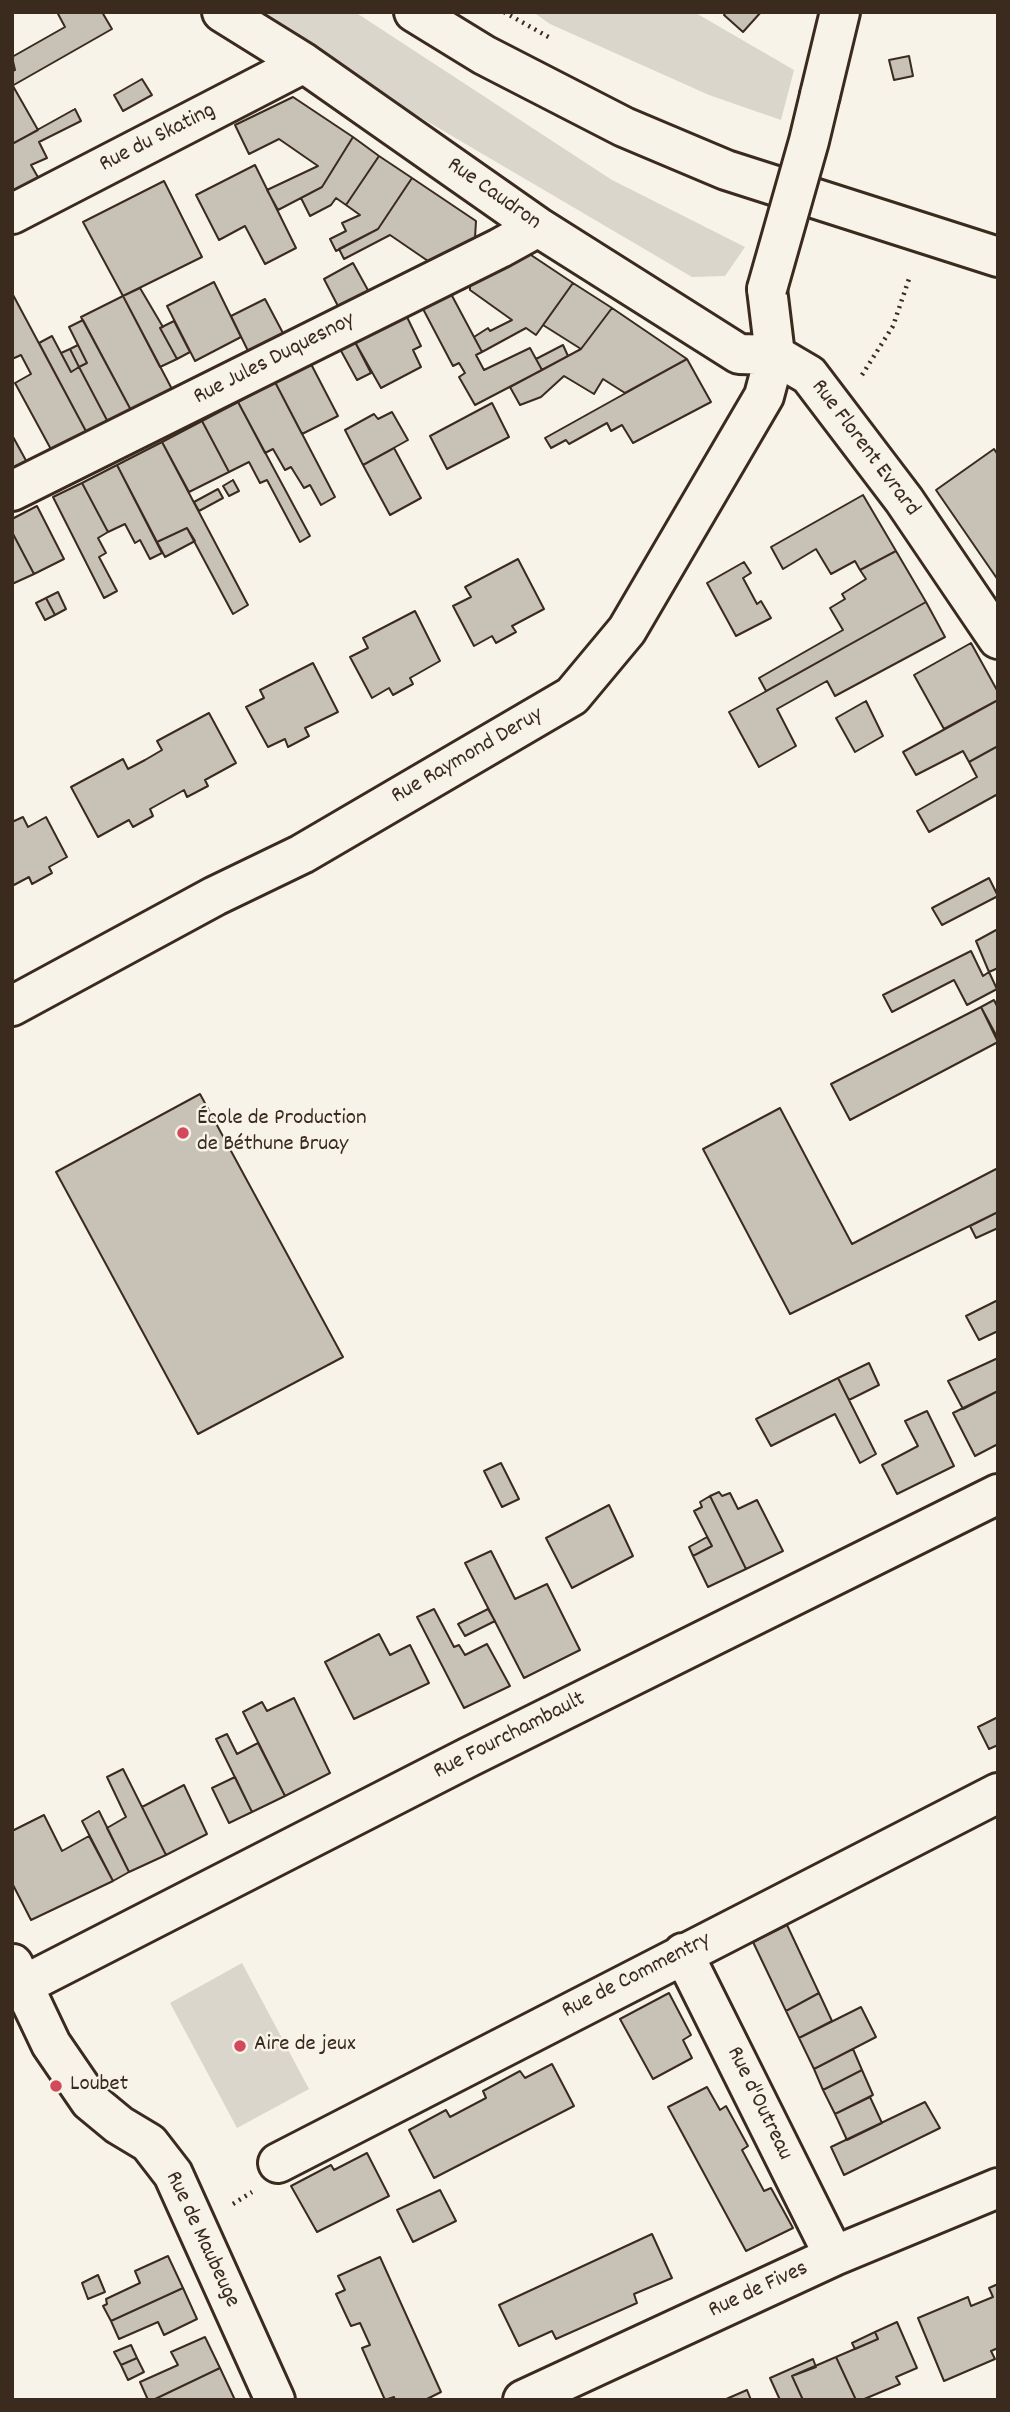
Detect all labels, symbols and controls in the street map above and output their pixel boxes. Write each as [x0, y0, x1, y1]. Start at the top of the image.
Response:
street label: Rue du Skating [96, 98, 220, 180]
street label: Rue Caudron [441, 153, 545, 237]
street label: Rue Jules Duquesnoy [190, 307, 360, 413]
street label: Rue Florent Evrard [804, 375, 924, 523]
street label: Rue Raymond Deruy [387, 702, 549, 812]
place label: École de Production de Béthune Bruay [197, 1106, 367, 1160]
marker: École de Production de Béthune Bruay [175, 1125, 191, 1141]
street label: Rue Fourchambault [430, 1687, 590, 1787]
street label: Rue de Commentry [558, 1928, 716, 2026]
place label: Aire de jeux [254, 2032, 355, 2060]
marker: Aire de jeux [232, 2038, 248, 2054]
street label: Rue d'Outreau [719, 2043, 797, 2165]
place label: Loubet [70, 2072, 128, 2100]
marker: Loubet [48, 2078, 64, 2094]
street label: Rue de Maubeuge [157, 2168, 245, 2312]
street label: Rue de Fives [705, 2256, 813, 2326]

